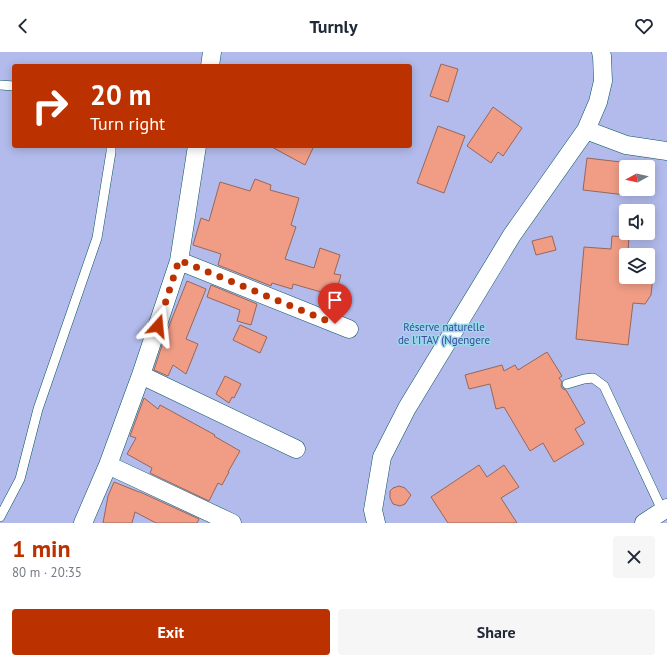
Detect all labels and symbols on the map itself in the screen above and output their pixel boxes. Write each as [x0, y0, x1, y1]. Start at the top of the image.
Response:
north arrow [619, 160, 655, 196]
pin [318, 283, 352, 324]
position arrow [137, 305, 179, 347]
park label: Réserve naturelle de l'ITAV (Ngengere [398, 320, 491, 347]

